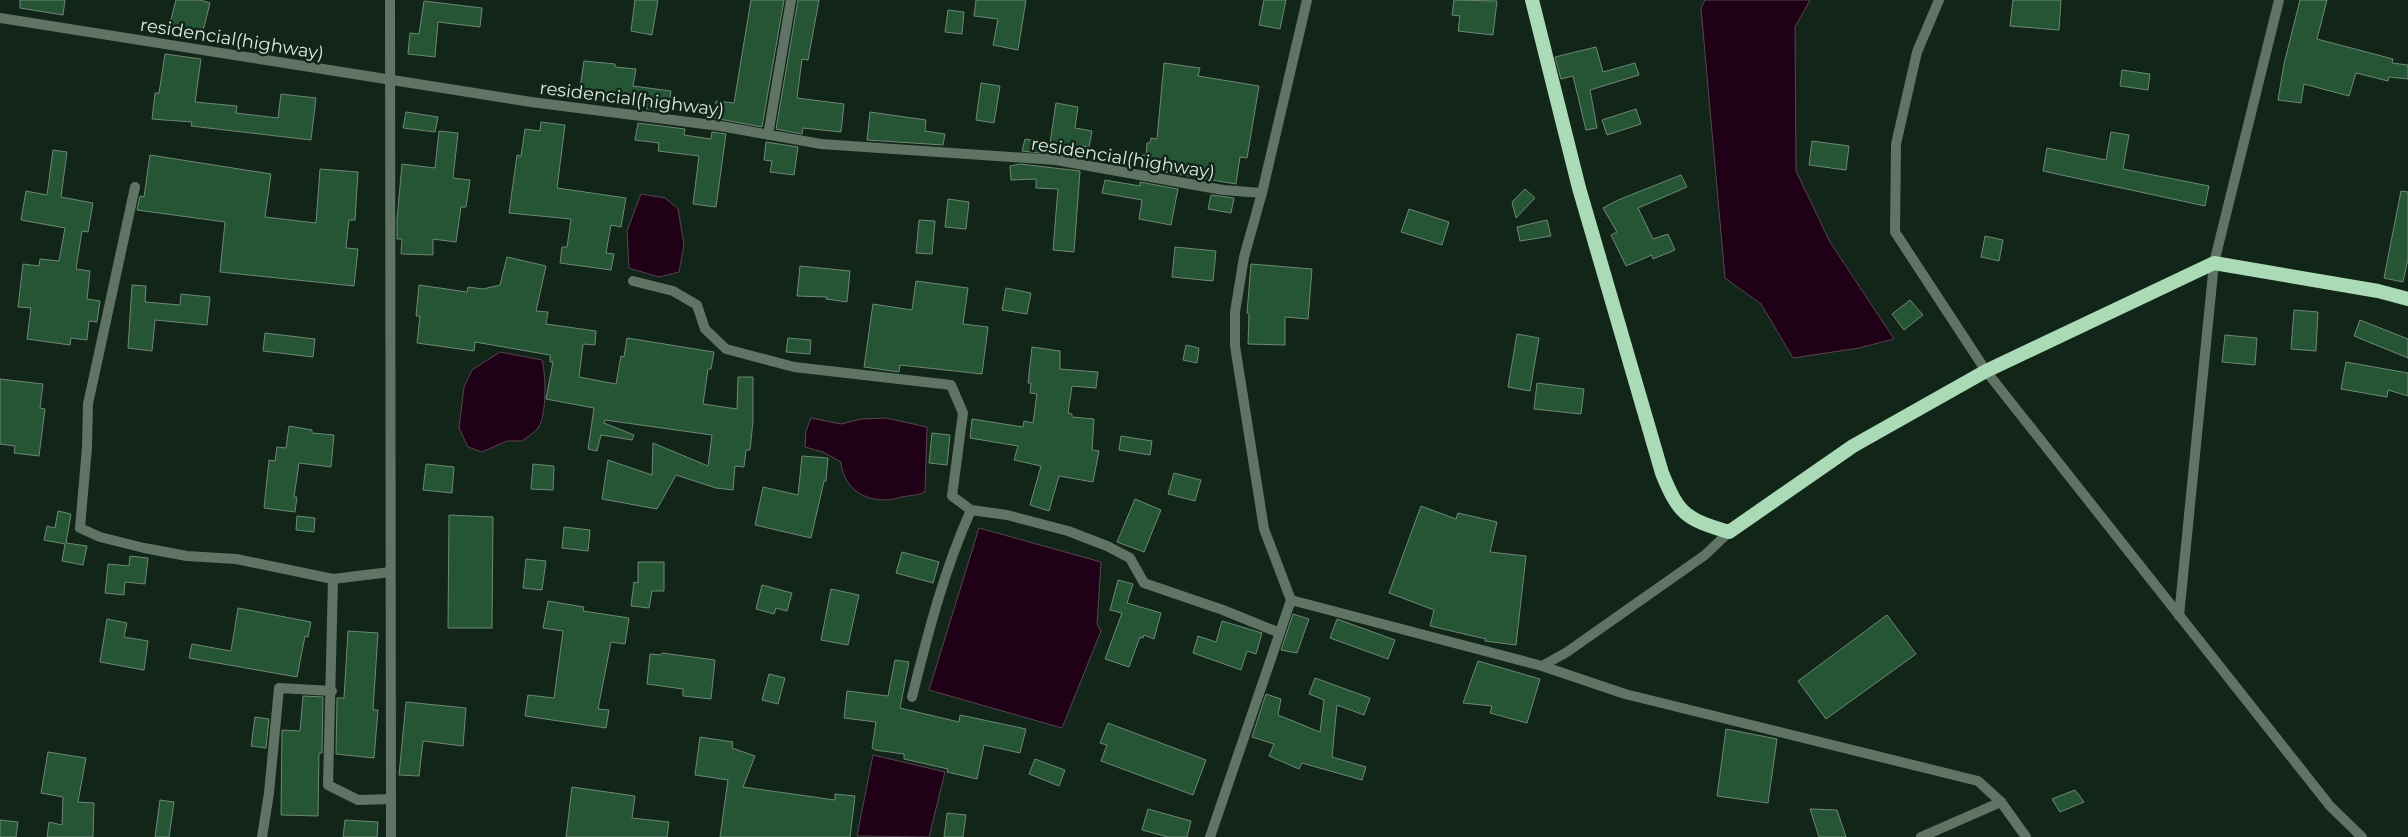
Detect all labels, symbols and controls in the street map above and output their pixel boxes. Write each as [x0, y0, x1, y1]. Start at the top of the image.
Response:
street label: residencial(highway) [139, 14, 325, 64]
street label: residencial(highway) [538, 77, 726, 121]
street label: residencial(highway) [1030, 133, 1216, 183]

